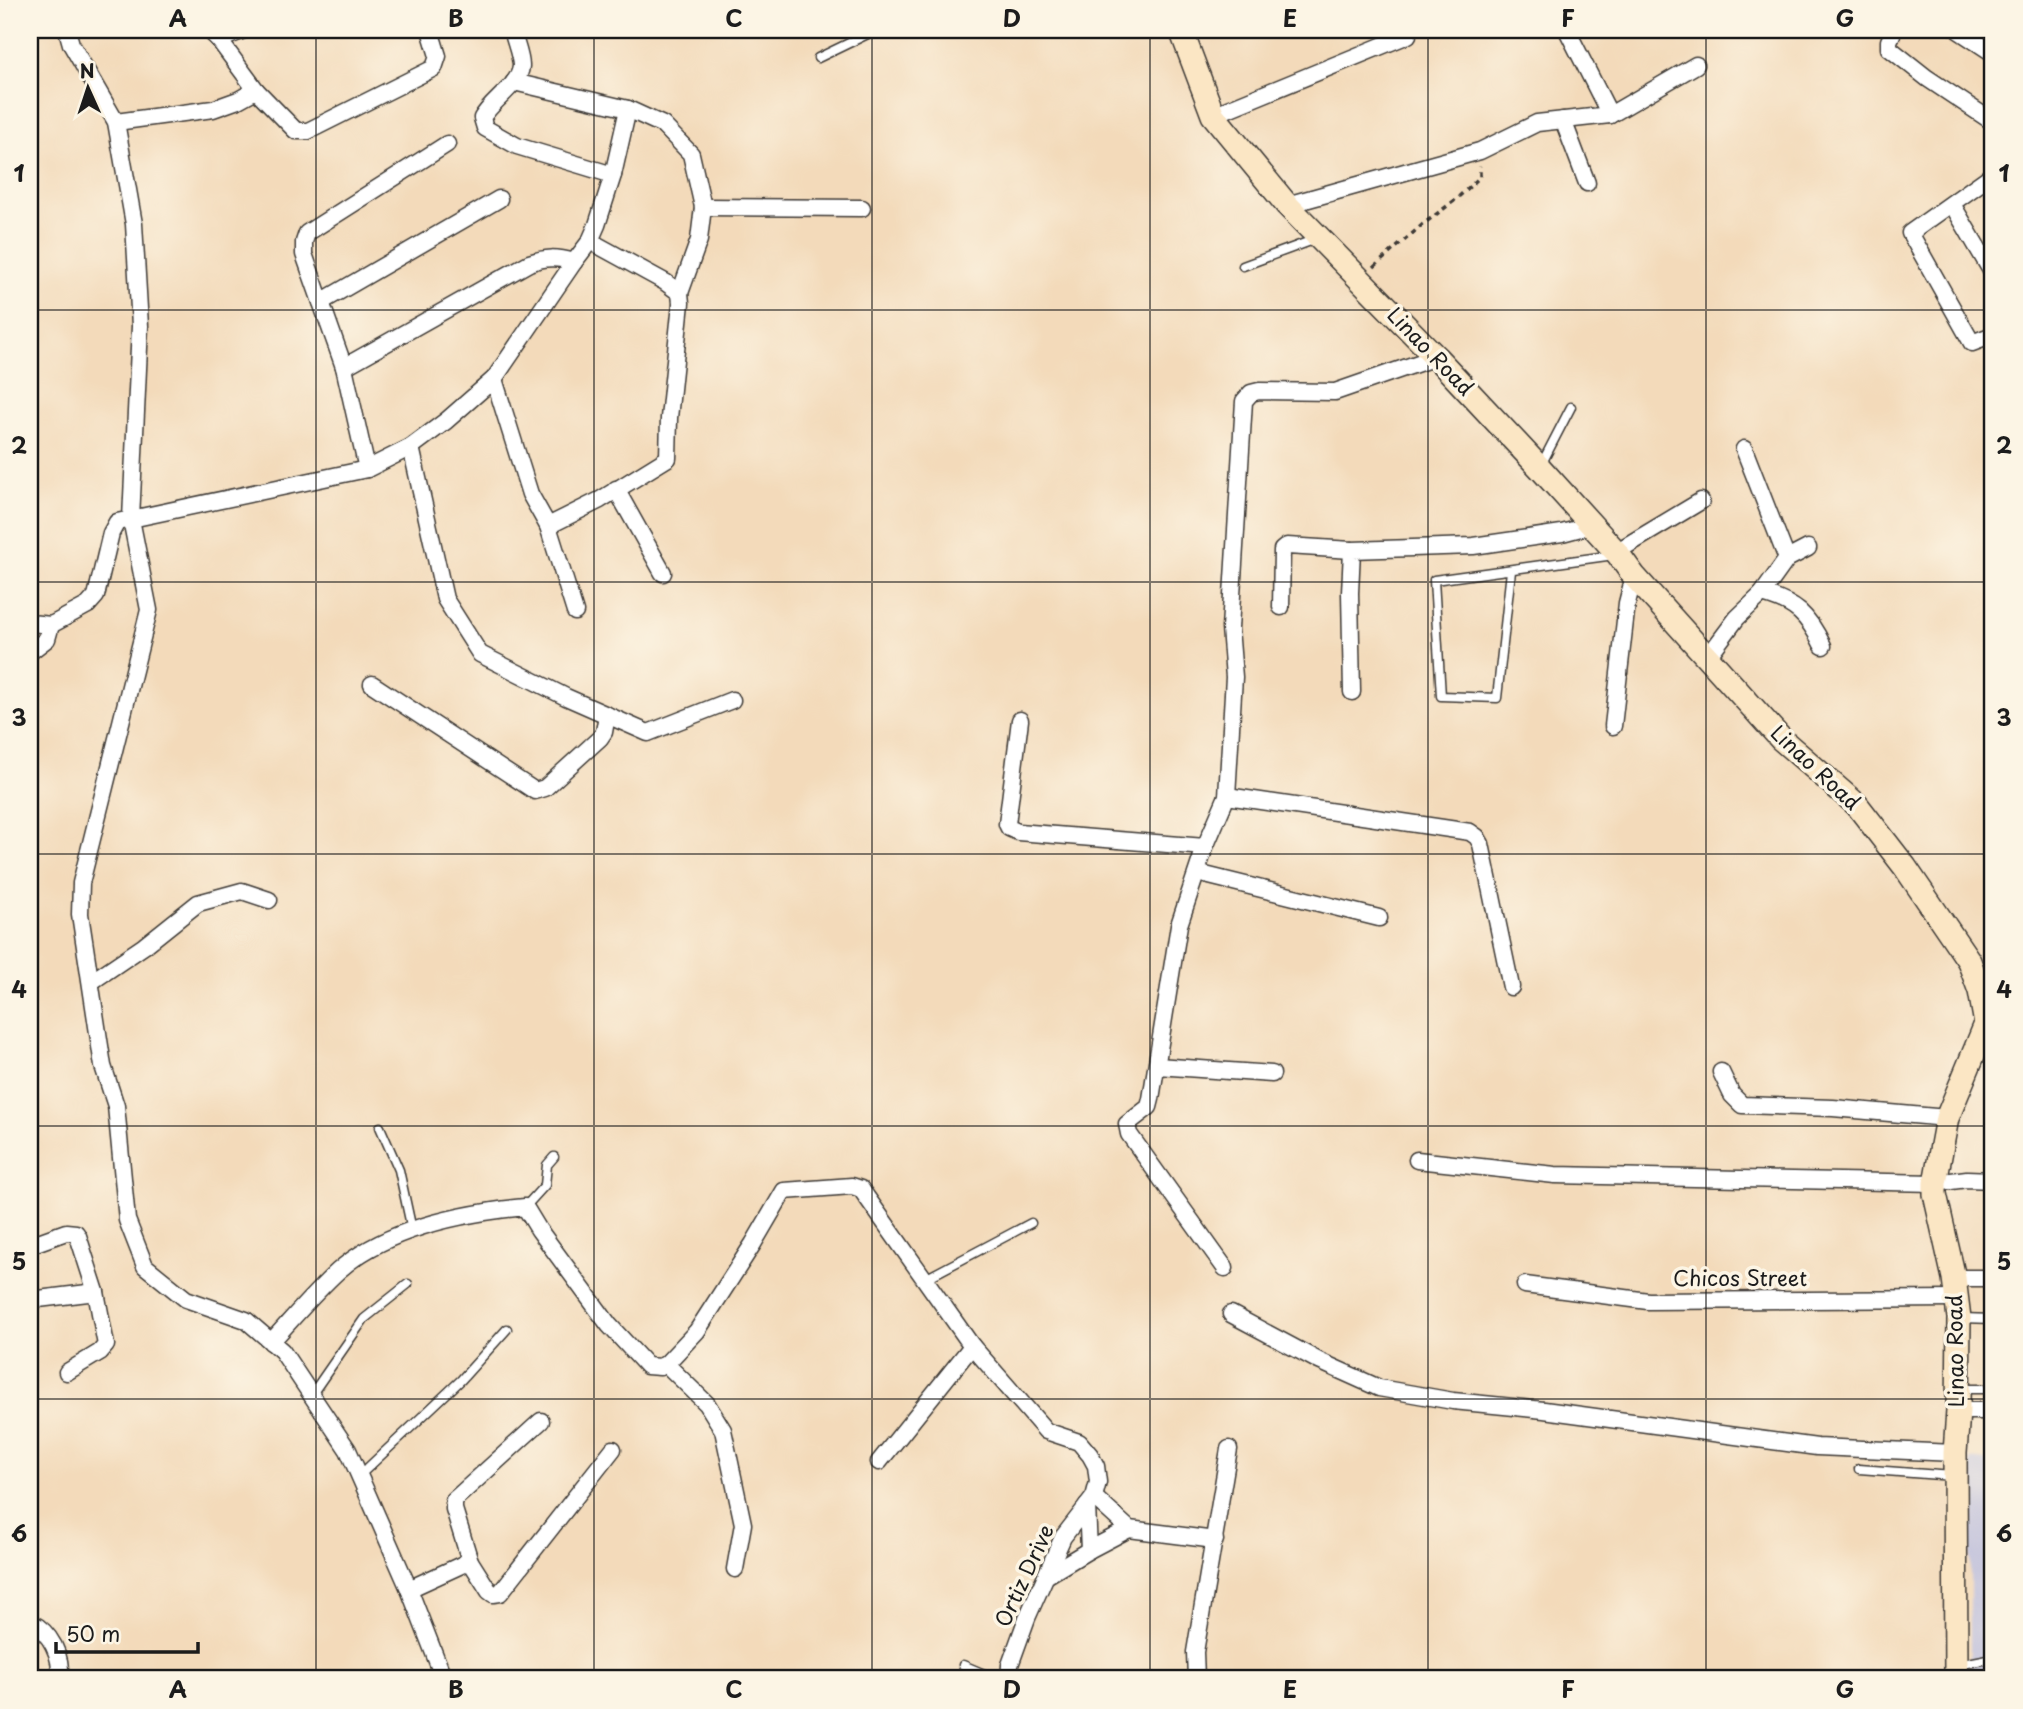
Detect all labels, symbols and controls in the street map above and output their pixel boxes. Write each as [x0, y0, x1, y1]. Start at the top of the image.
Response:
text: A [169, 0, 187, 35]
text: B [448, 0, 464, 35]
text: C [725, 0, 743, 35]
text: D [1003, 0, 1021, 35]
text: E [1283, 0, 1297, 35]
text: F [1561, 0, 1575, 35]
text: G [1836, 0, 1854, 35]
north arrow [52, 52, 122, 122]
text: N [79, 56, 95, 84]
text: 1 [14, 155, 25, 190]
text: 1 [1999, 155, 2010, 190]
street label: Linao Road [1381, 299, 1482, 402]
text: 2 [11, 427, 27, 462]
text: 2 [1996, 427, 2012, 462]
text: 3 [11, 699, 27, 734]
text: 3 [1996, 699, 2012, 734]
street label: Linao Road [1764, 716, 1869, 817]
text: 4 [11, 971, 27, 1006]
text: 4 [1996, 971, 2012, 1006]
text: 5 [12, 1243, 26, 1278]
text: 5 [1997, 1243, 2011, 1278]
street label: Chicos Street [1673, 1261, 1807, 1293]
street label: Linao Road [1937, 1294, 1971, 1408]
text: 6 [11, 1515, 27, 1550]
text: 6 [1996, 1515, 2012, 1550]
street label: Ortiz Drive [985, 1519, 1061, 1632]
scale bar [56, 1611, 198, 1655]
text: 50 m [66, 1617, 120, 1649]
text: A [169, 1671, 187, 1706]
text: B [448, 1671, 464, 1706]
text: C [725, 1671, 743, 1706]
text: D [1003, 1671, 1021, 1706]
text: E [1283, 1671, 1297, 1706]
text: F [1561, 1671, 1575, 1706]
text: G [1836, 1671, 1854, 1706]

